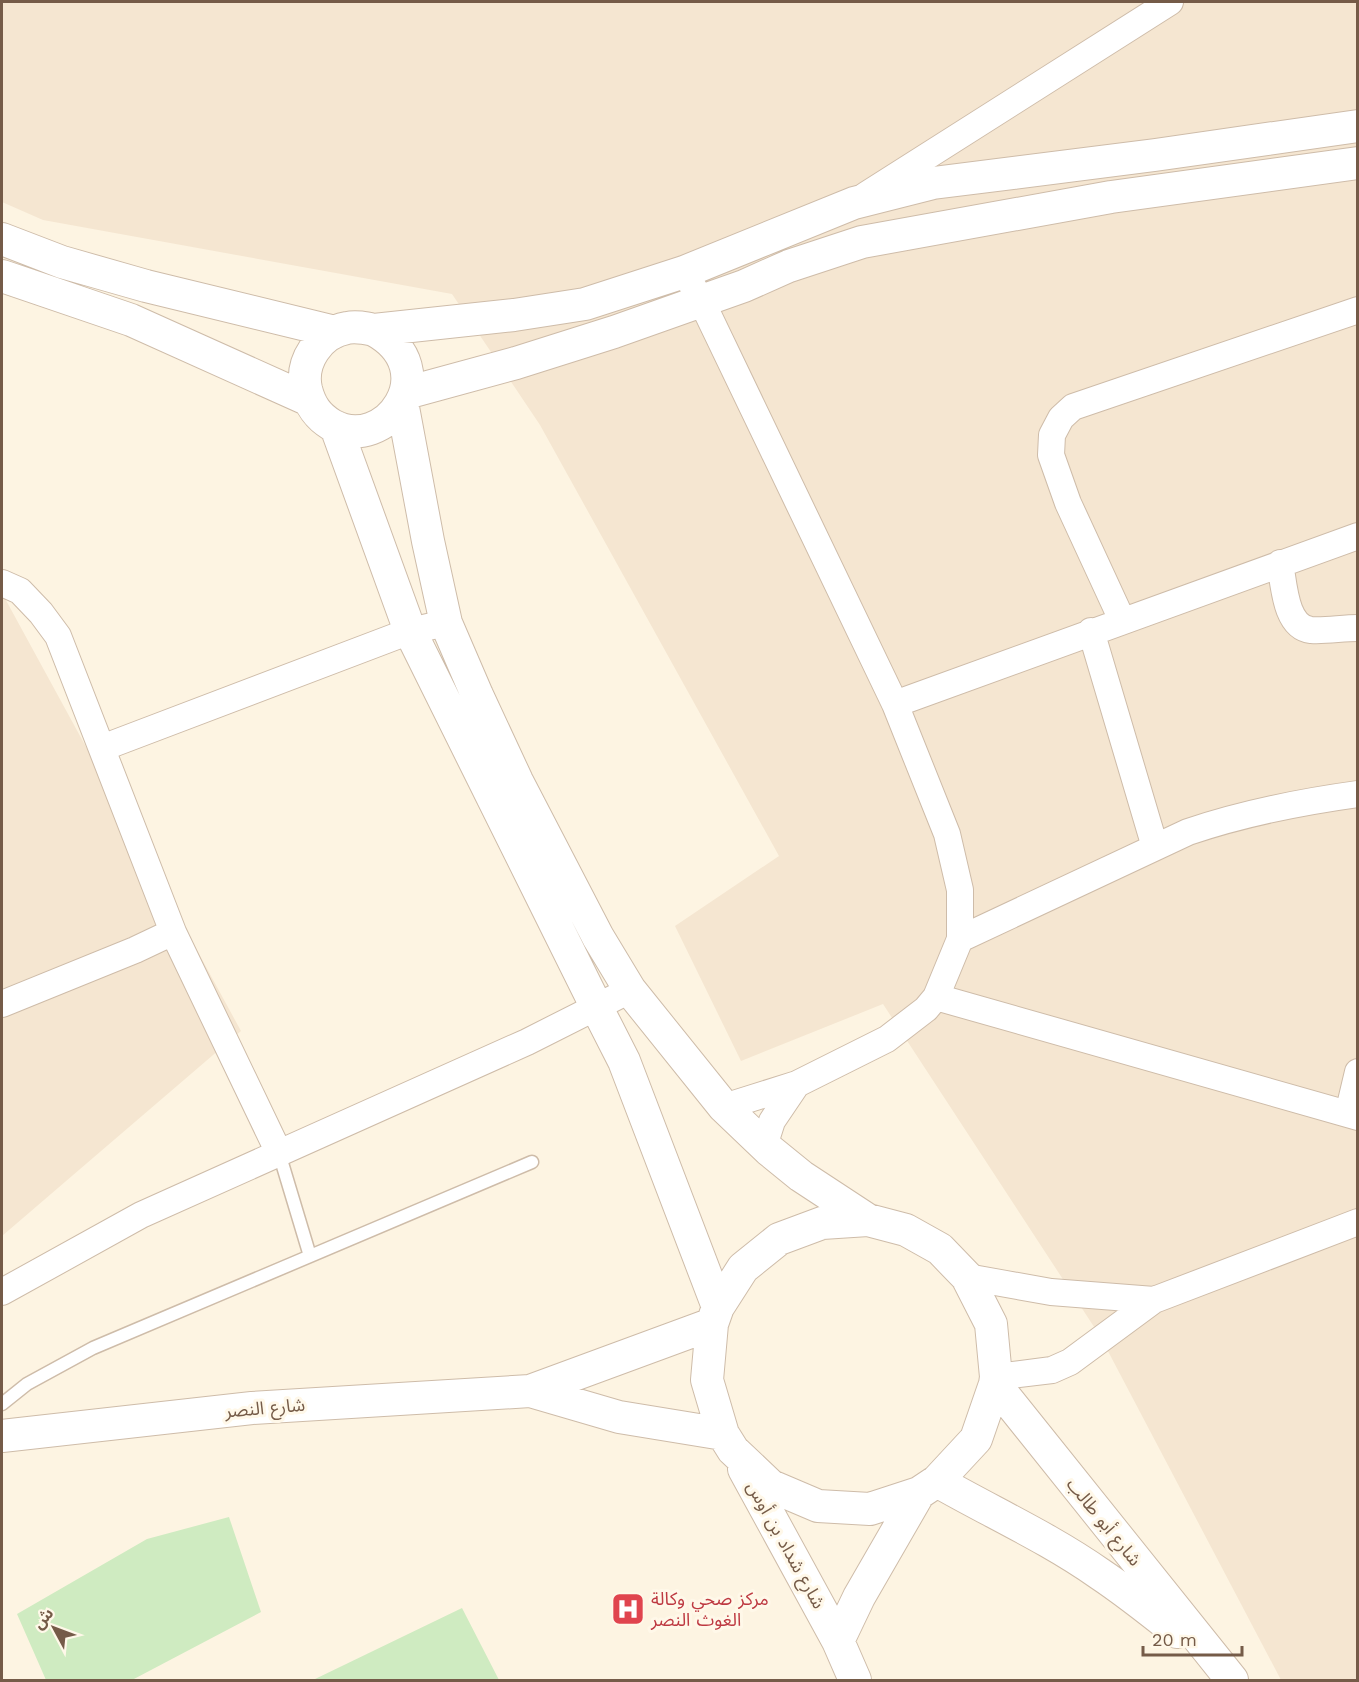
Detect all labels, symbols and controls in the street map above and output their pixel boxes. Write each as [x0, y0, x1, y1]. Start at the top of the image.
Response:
street label: شارع النصر [223, 1394, 306, 1426]
street label: شارع أبو طالب [1060, 1473, 1146, 1572]
street label: شارع شداد بن أوس [739, 1477, 830, 1614]
place label: مركز صحي وكالة الغوث النصر [650, 1588, 769, 1631]
hospital icon: مركز صحي وكالة الغوث النصر [610, 1591, 646, 1627]
north arrow [24, 1598, 84, 1658]
text: ش [29, 1604, 57, 1633]
scale bar [1143, 1619, 1242, 1657]
text: 20 m [1152, 1629, 1197, 1650]

